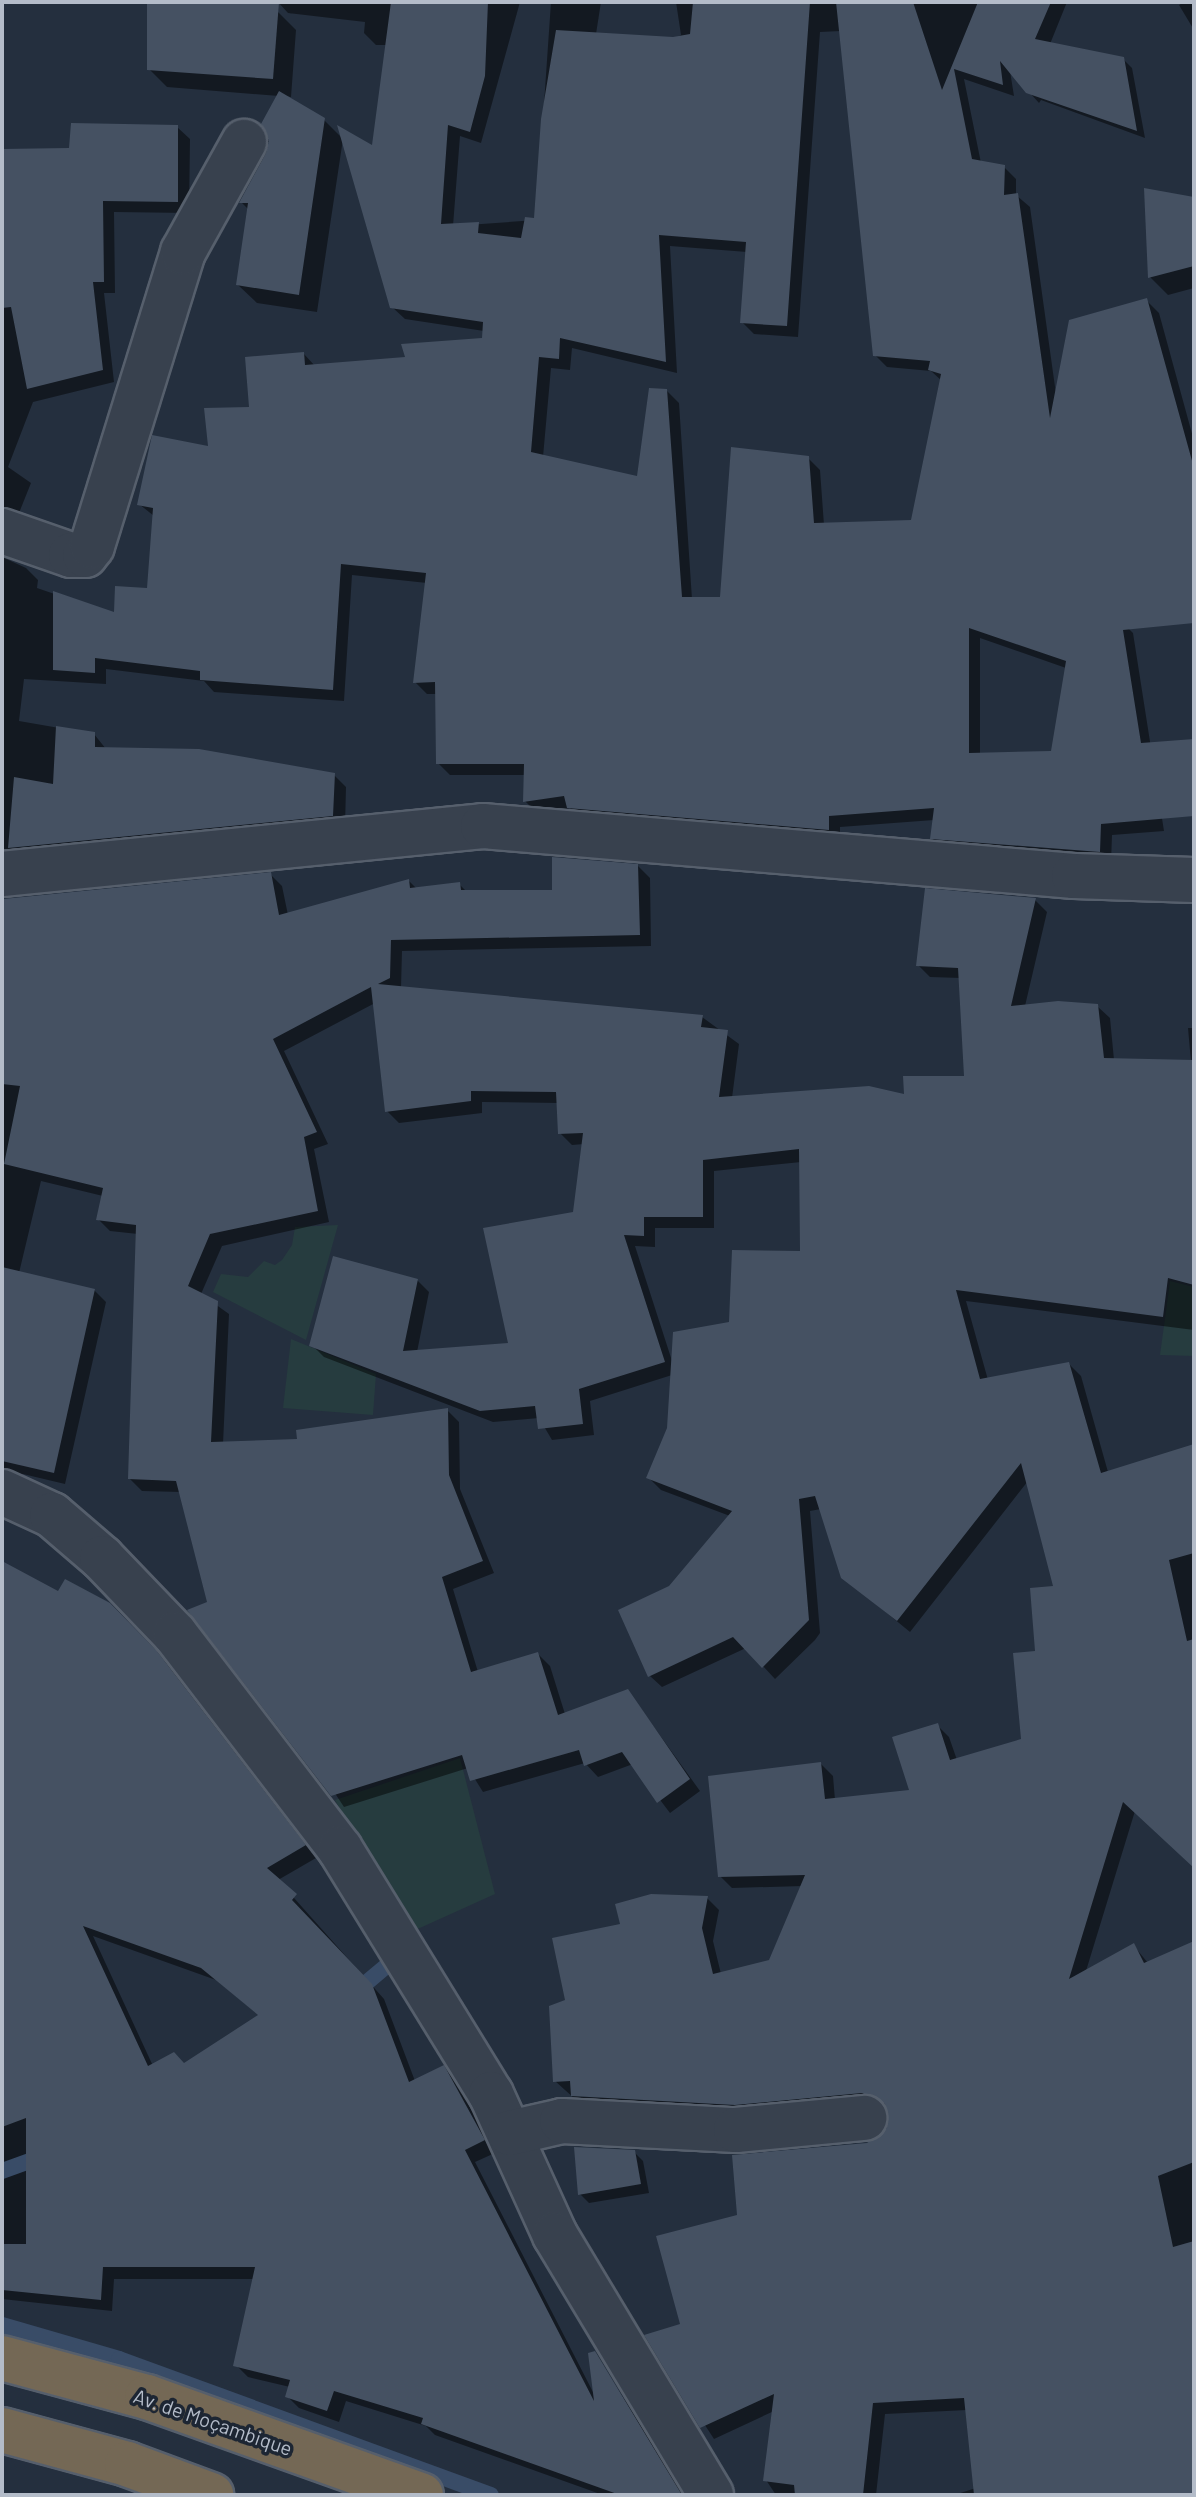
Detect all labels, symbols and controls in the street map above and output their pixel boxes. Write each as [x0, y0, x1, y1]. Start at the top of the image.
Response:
street label: Av. de Moçambique [131, 2384, 295, 2460]

